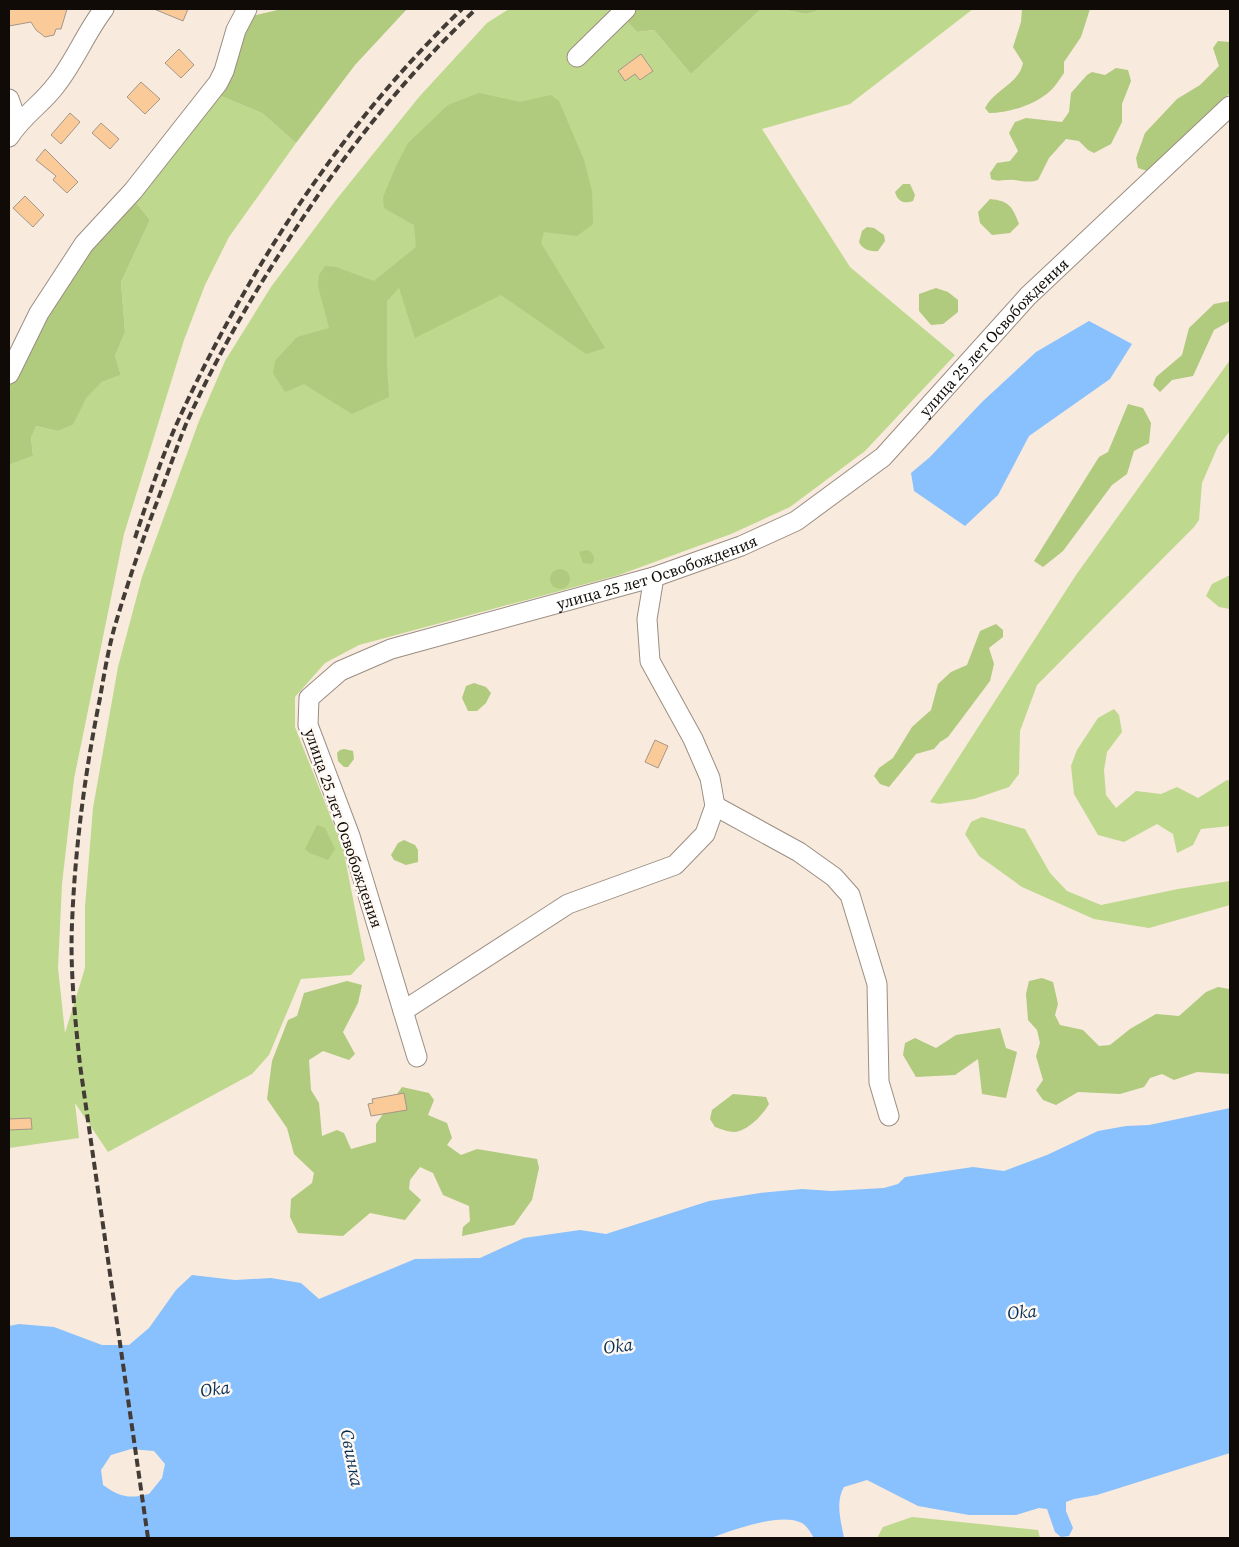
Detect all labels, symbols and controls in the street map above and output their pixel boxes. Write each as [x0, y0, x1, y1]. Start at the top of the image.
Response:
street label: улица 25 лет Освобождения [914, 253, 1073, 421]
street label: улица 25 лет Освобождения [554, 529, 761, 614]
street label: улица 25 лет Освобождения [299, 725, 389, 931]
water label: Oka [1006, 1298, 1038, 1325]
water label: Oka [602, 1331, 635, 1360]
water label: Oka [198, 1374, 232, 1403]
water label: Свинка [335, 1427, 370, 1489]

